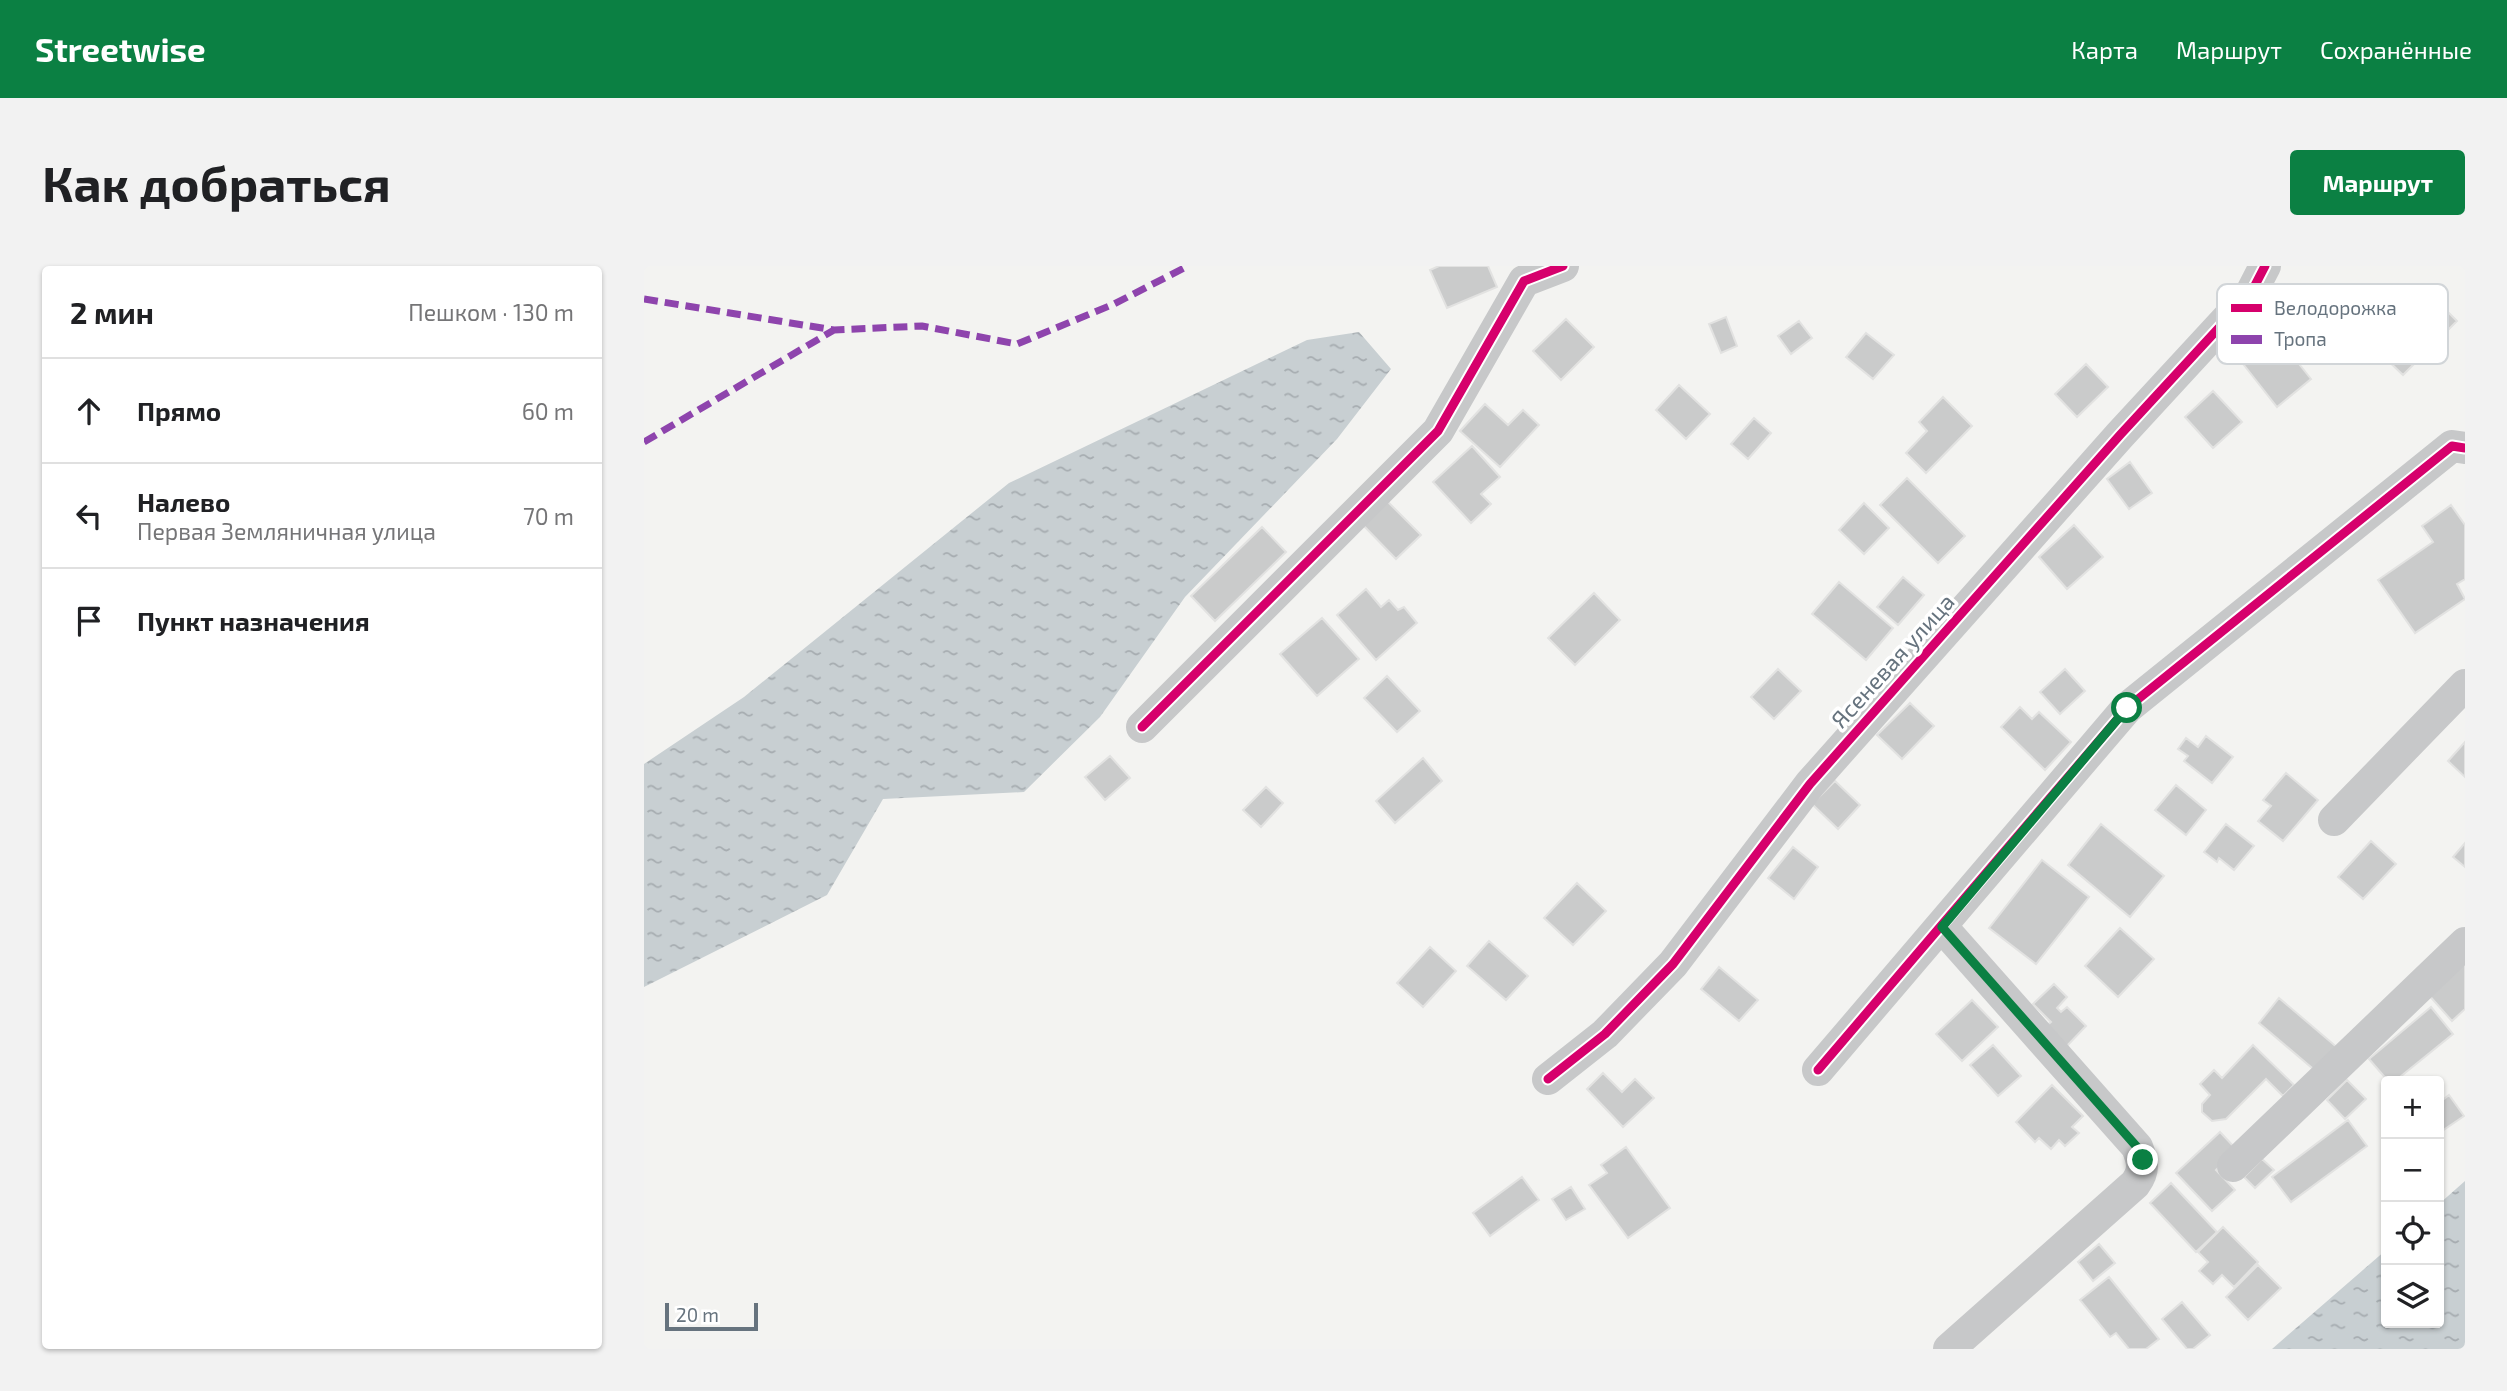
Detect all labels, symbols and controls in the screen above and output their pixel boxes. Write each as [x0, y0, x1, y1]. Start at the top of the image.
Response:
text: Streetwise [35, 29, 206, 69]
text: Карта [2071, 35, 2138, 64]
text: Маршрут [2176, 35, 2282, 64]
text: Сохранённые [2320, 35, 2472, 64]
button: Маршрут [2290, 150, 2465, 215]
text: Как добраться [42, 153, 391, 212]
legend [2217, 284, 2448, 364]
text: 2 мин [70, 294, 154, 330]
text: Велодорожка [2274, 296, 2397, 319]
text: Пешком · 130 m [408, 298, 574, 326]
text: Тропа [2274, 327, 2327, 350]
icon: ahead [70, 392, 108, 430]
text: Прямо [137, 395, 221, 426]
text: 60 m [522, 397, 574, 425]
text: Налево [137, 486, 230, 517]
icon: left [70, 497, 108, 535]
text: 70 m [523, 502, 574, 530]
text: Первая Земляничная улица [137, 517, 436, 545]
street label: Ясеневая улица [1825, 588, 1961, 734]
icon: arrive [70, 602, 108, 640]
text: Пункт назначения [137, 605, 370, 636]
route start [2111, 692, 2142, 723]
map controls [2381, 1076, 2444, 1328]
button: + [2381, 1076, 2444, 1139]
button: − [2381, 1139, 2444, 1202]
route end [2127, 1144, 2158, 1175]
button: locate [2381, 1202, 2444, 1265]
button: layers [2381, 1265, 2444, 1328]
scale bar [665, 1300, 758, 1332]
text: 20 m [676, 1303, 719, 1326]

